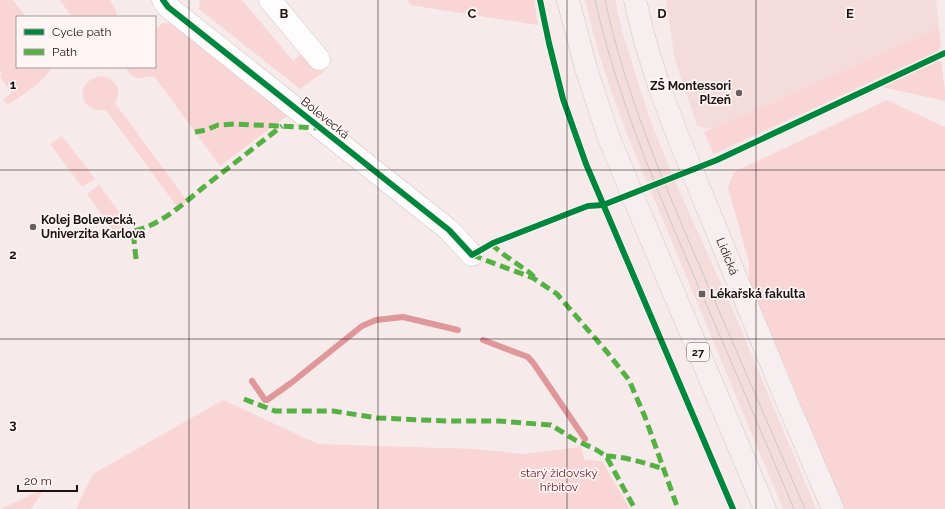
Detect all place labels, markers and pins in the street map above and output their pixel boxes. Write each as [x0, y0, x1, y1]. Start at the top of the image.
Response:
place label: ZŠ Montessori Plzeň [650, 77, 731, 107]
marker: ZŠ Montessori Plzeň [734, 88, 744, 98]
place label: Kolej Bolevecká, Univerzita Karlova [41, 213, 146, 241]
marker: Kolej Bolevecká, Univerzita Karlova [28, 222, 38, 232]
place label: Lékařská fakulta [710, 287, 805, 301]
marker: Lékařská fakulta [697, 289, 707, 299]

